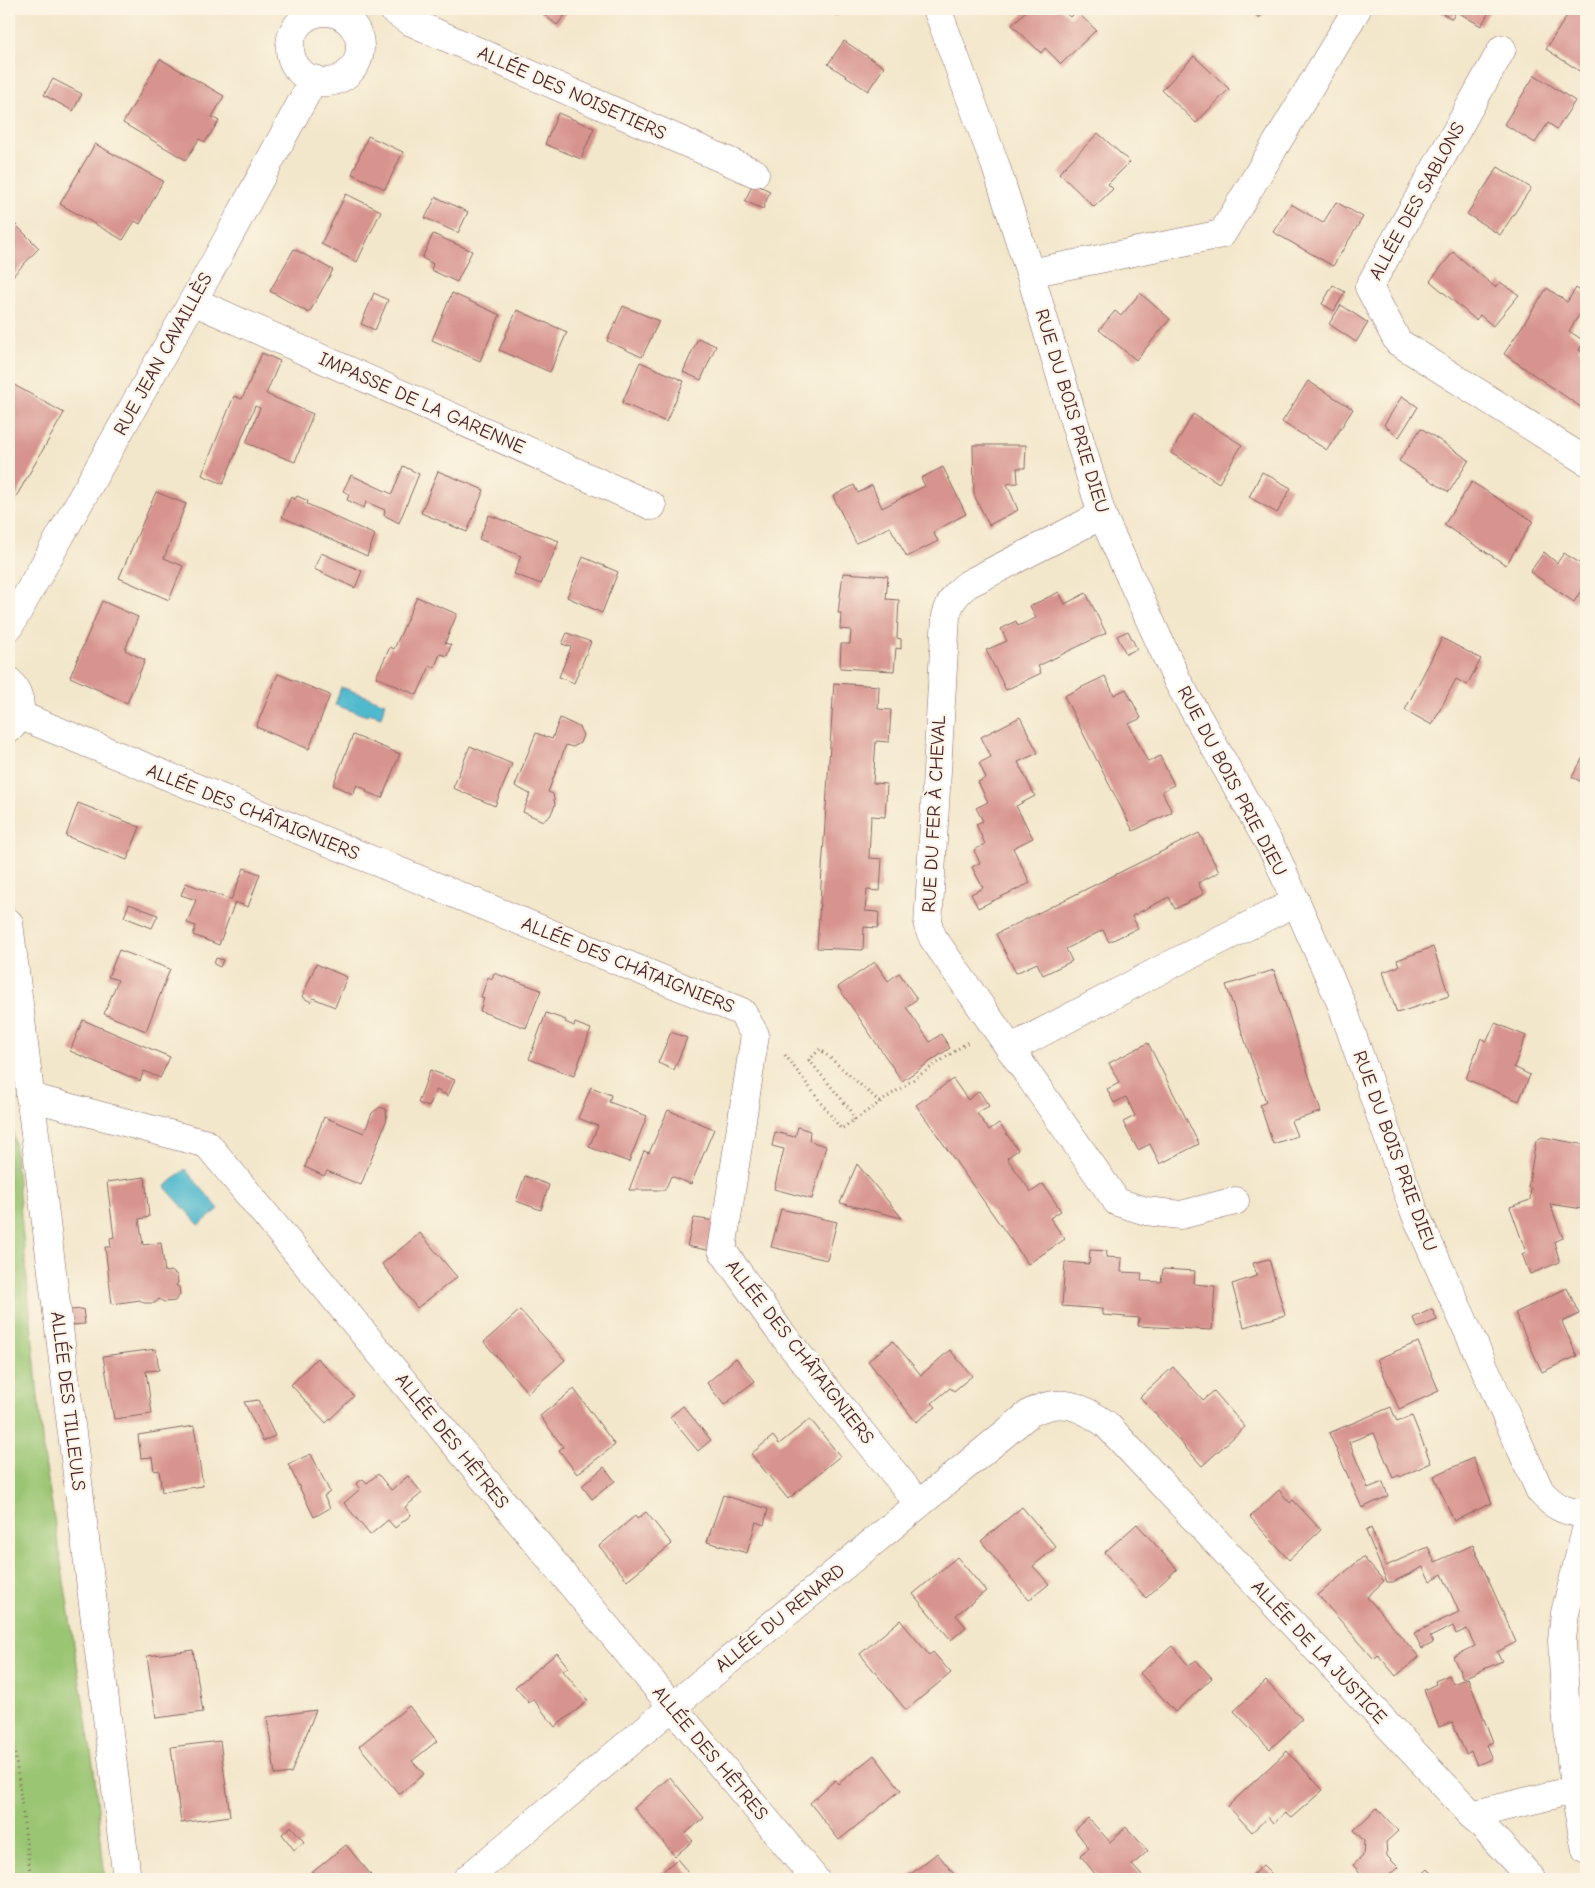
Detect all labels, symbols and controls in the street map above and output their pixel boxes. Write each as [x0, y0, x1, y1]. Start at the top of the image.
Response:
street label: ALLÉE DES NOISETIERS [474, 42, 670, 144]
street label: ALLÉE DES SABLONS [1364, 118, 1470, 284]
street label: RUE JEAN CAVAILLÈS [109, 269, 217, 439]
street label: RUE DU BOIS PRIE DIEU [1030, 306, 1114, 516]
street label: IMPASSE DE LA GARENNE [315, 347, 529, 459]
street label: RUE DU BOIS PRIE DIEU [1173, 682, 1291, 880]
street label: RUE DU FER À CHEVAL [918, 714, 950, 913]
street label: ALLÉE DES CHÂTAIGNIERS [143, 759, 363, 865]
street label: ALLÉE DES CHÂTAIGNIERS [518, 912, 738, 1018]
street label: RUE DU BOIS PRIE DIEU [1348, 1048, 1442, 1254]
street label: ALLÉE DES CHÂTAIGNIERS [721, 1256, 879, 1448]
street label: ALLÉE DES TILLEULS [46, 1310, 90, 1492]
street label: ALLÉE DES HÊTRES [391, 1369, 513, 1513]
street label: ALLÉE DU RENARD [711, 1559, 849, 1677]
street label: ALLÉE DE LA JUSTICE [1247, 1576, 1391, 1728]
street label: ALLÉE DES HÊTRES [648, 1682, 772, 1824]

